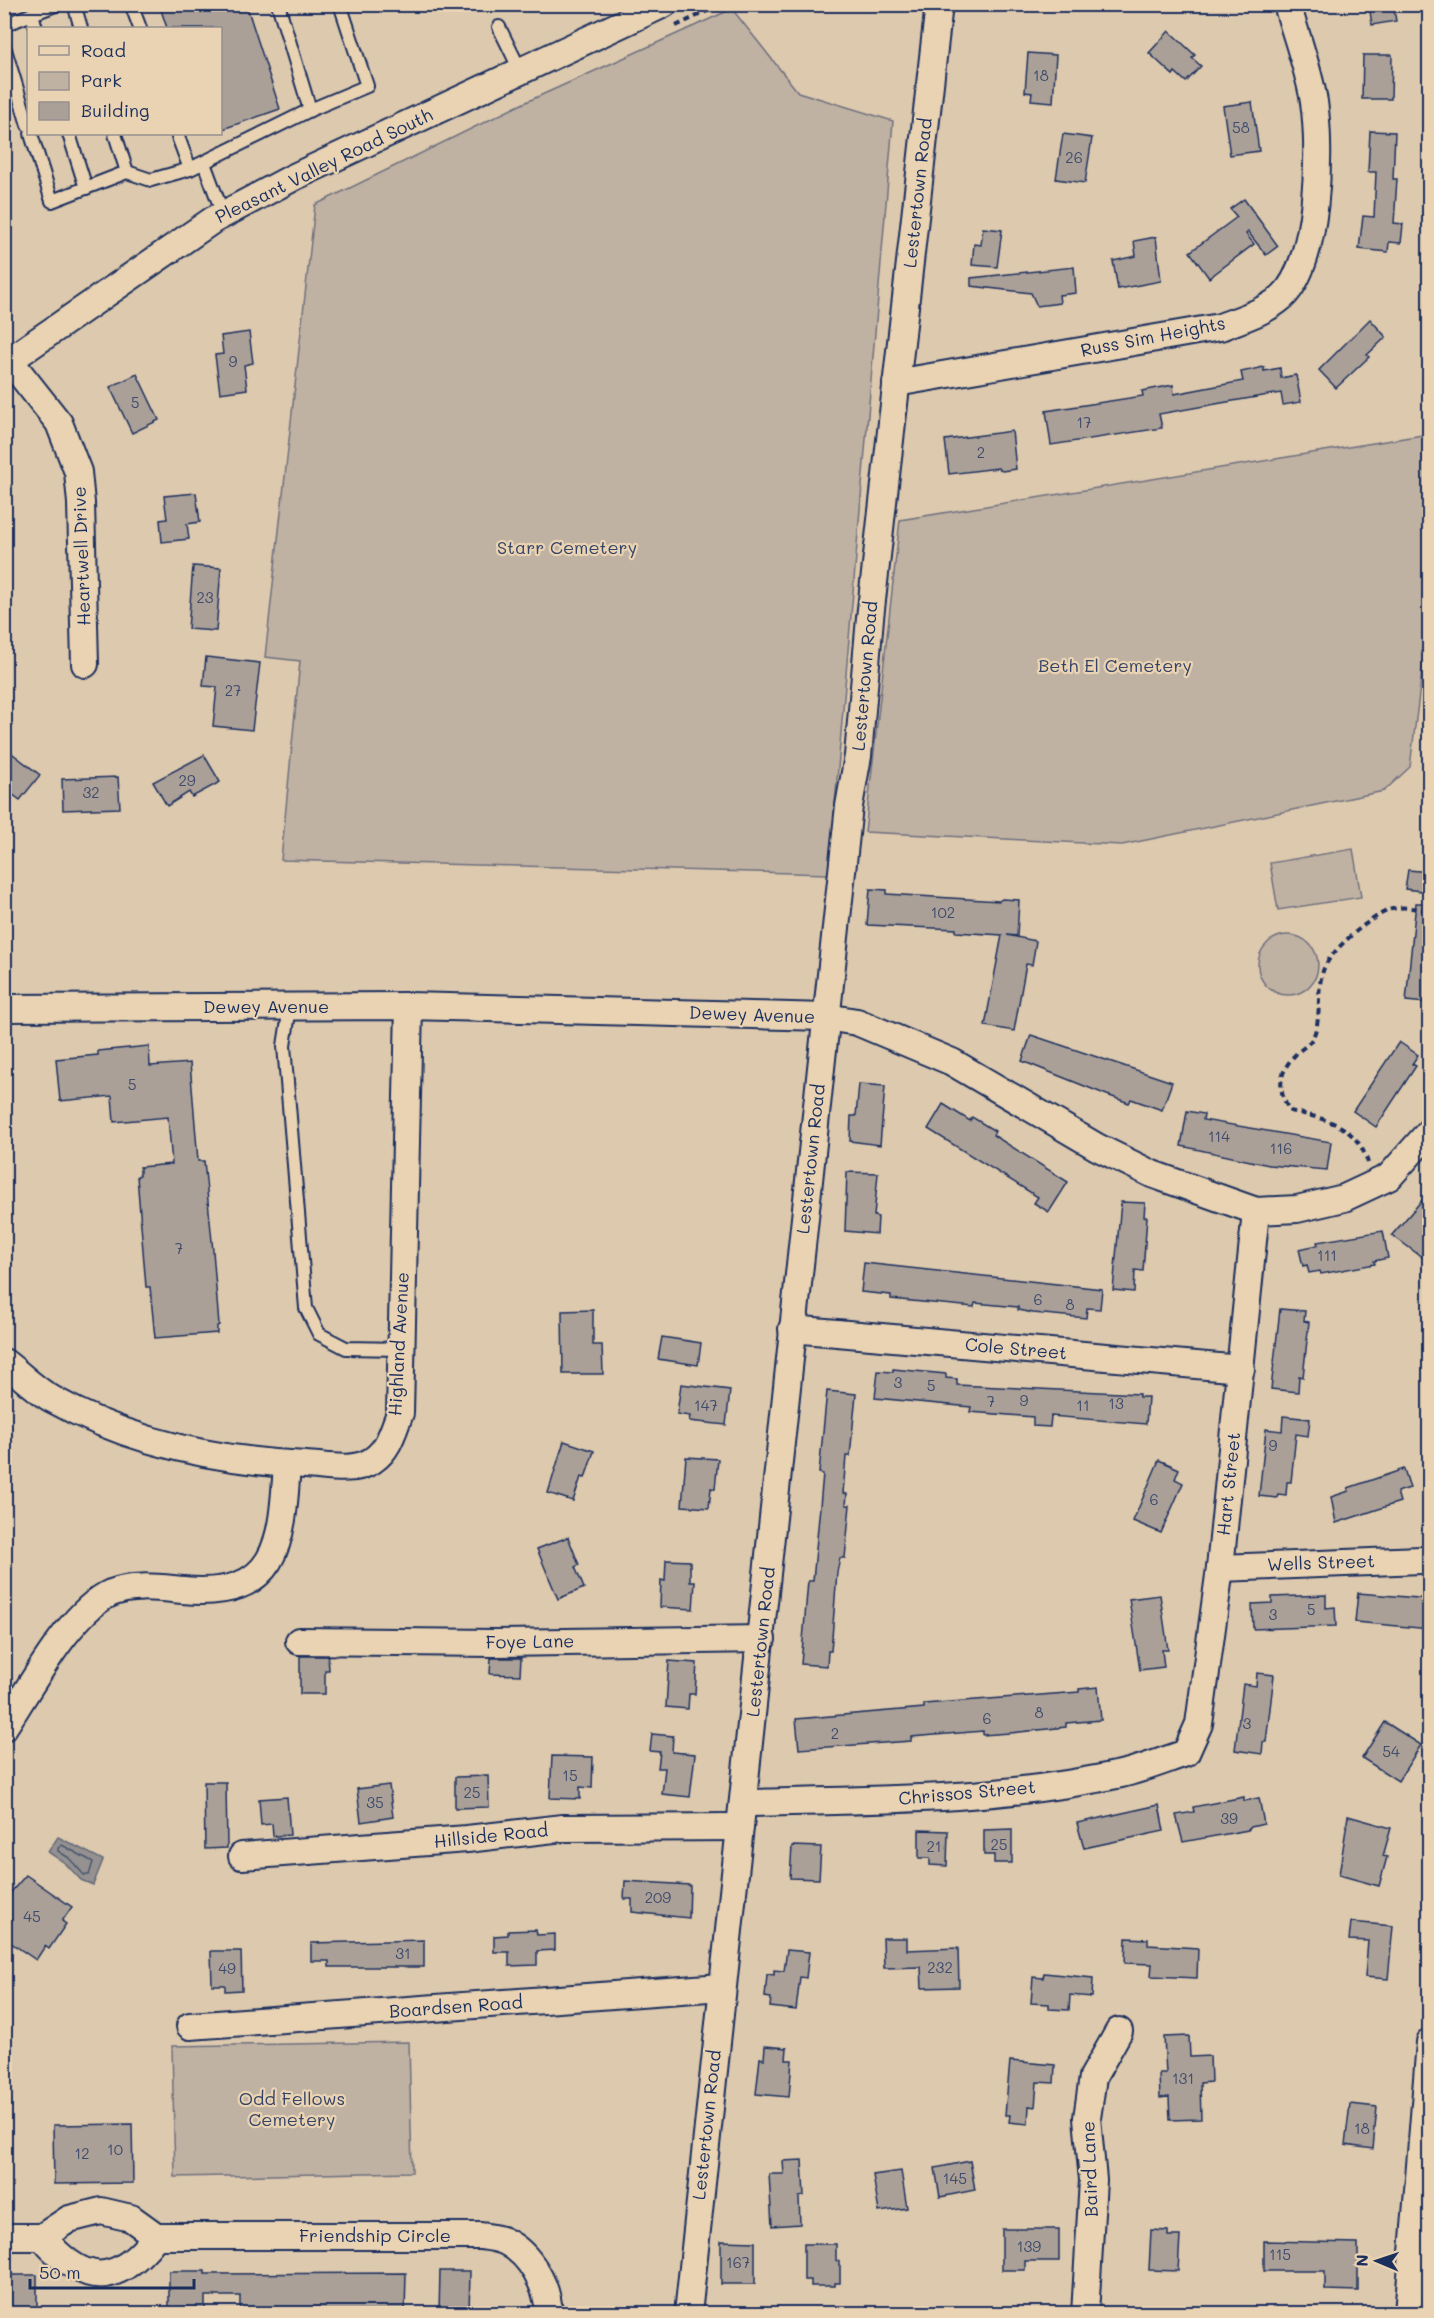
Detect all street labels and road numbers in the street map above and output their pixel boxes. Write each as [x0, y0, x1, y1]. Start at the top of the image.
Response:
street label: Pleasant Valley Road South [211, 102, 436, 228]
street label: Lestertown Road [897, 117, 937, 269]
street label: Russ Sim Heights [1078, 310, 1227, 362]
street label: Heartwell Drive [67, 486, 95, 626]
street label: Lestertown Road [845, 600, 883, 752]
street label: Dewey Avenue [203, 994, 329, 1018]
street label: Dewey Avenue [689, 1000, 815, 1028]
street label: Lestertown Road [790, 1083, 830, 1235]
street label: Highland Avenue [382, 1271, 414, 1417]
street label: Cole Street [964, 1332, 1068, 1364]
street label: Hart Street [1211, 1431, 1245, 1537]
street label: Wells Street [1267, 1548, 1375, 1576]
street label: Lestertown Road [740, 1566, 780, 1718]
street label: Foye Lane [485, 1628, 575, 1654]
street label: Chrissos Street [897, 1774, 1036, 1810]
street label: Hillside Road [433, 1817, 549, 1853]
street label: Boardsen Road [388, 1989, 524, 2023]
street label: Lestertown Road [686, 2049, 726, 2201]
street label: Baird Lane [1075, 2121, 1103, 2217]
street label: Friendship Circle [299, 2223, 451, 2247]

